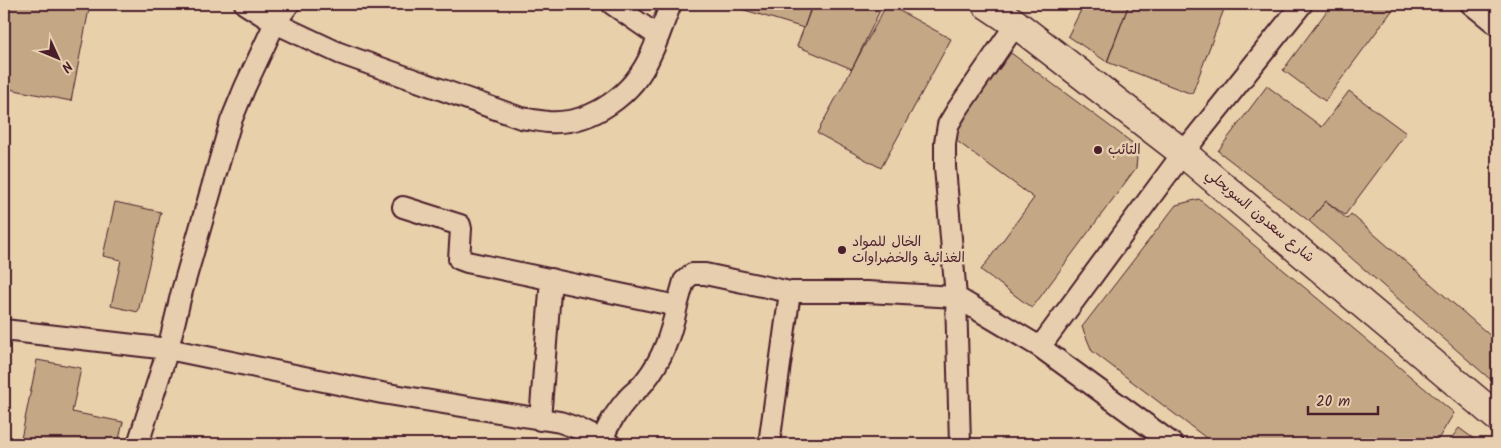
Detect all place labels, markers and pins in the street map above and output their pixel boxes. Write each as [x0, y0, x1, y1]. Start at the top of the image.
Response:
place label: التائب [1108, 139, 1141, 161]
marker: التائب [1092, 144, 1104, 156]
place label: الخال للمواد الغذائية والخضراوات [852, 231, 965, 269]
marker: الخال للمواد الغذائية والخضراوات [836, 244, 848, 256]

